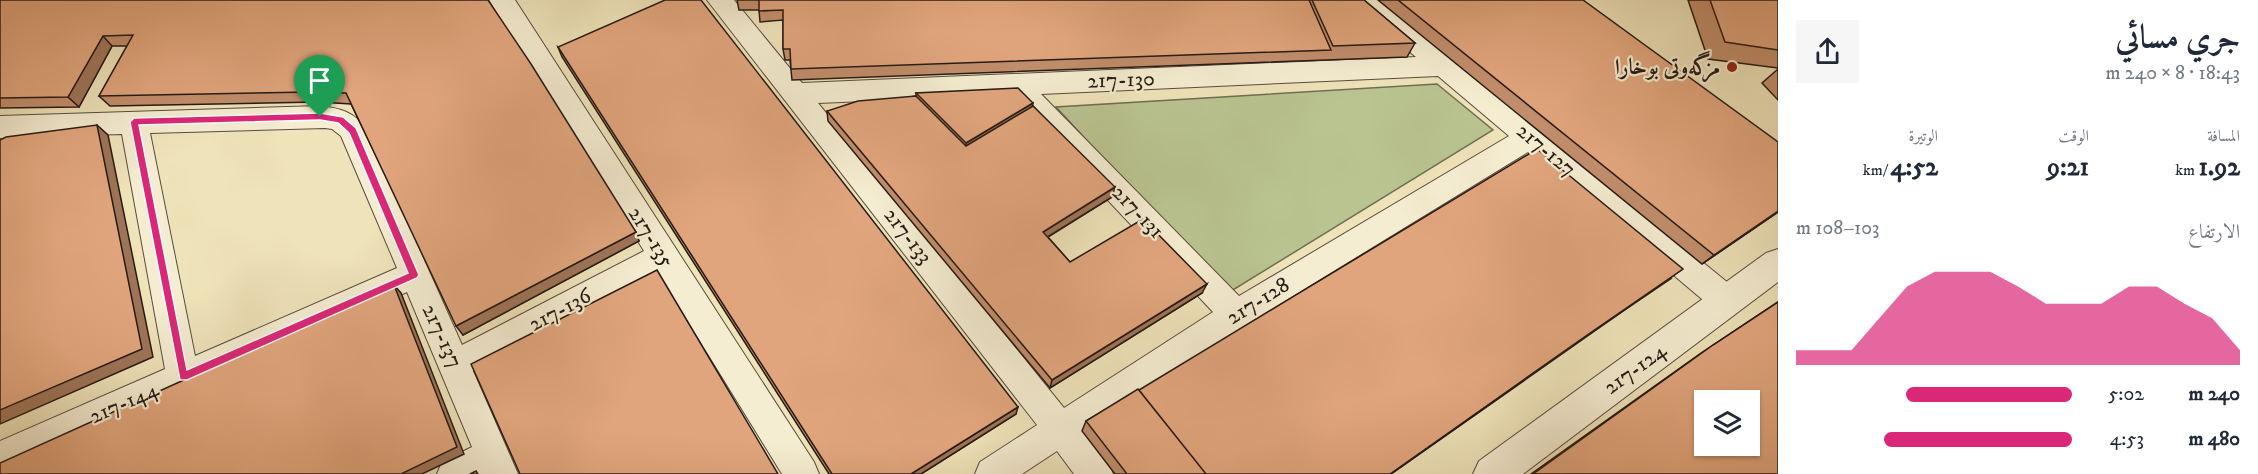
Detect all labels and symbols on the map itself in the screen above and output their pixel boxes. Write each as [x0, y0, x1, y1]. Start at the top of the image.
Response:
place label: مزگەوتی بوخارا [1615, 50, 1720, 83]
pin [294, 55, 345, 117]
marker: مزگەوتی بوخارا [1725, 60, 1739, 74]
street label: 217-130 [1087, 65, 1155, 95]
street label: 217-127 [1511, 117, 1581, 183]
street label: 217-131 [1106, 180, 1170, 244]
street label: 217-135 [622, 202, 680, 272]
street label: 217-133 [878, 203, 938, 269]
street label: 217-128 [1221, 271, 1295, 331]
street label: 217-136 [524, 282, 597, 338]
street label: 217-137 [416, 300, 468, 372]
street label: 217-124 [1598, 336, 1673, 401]
street label: 217-144 [85, 375, 164, 430]

